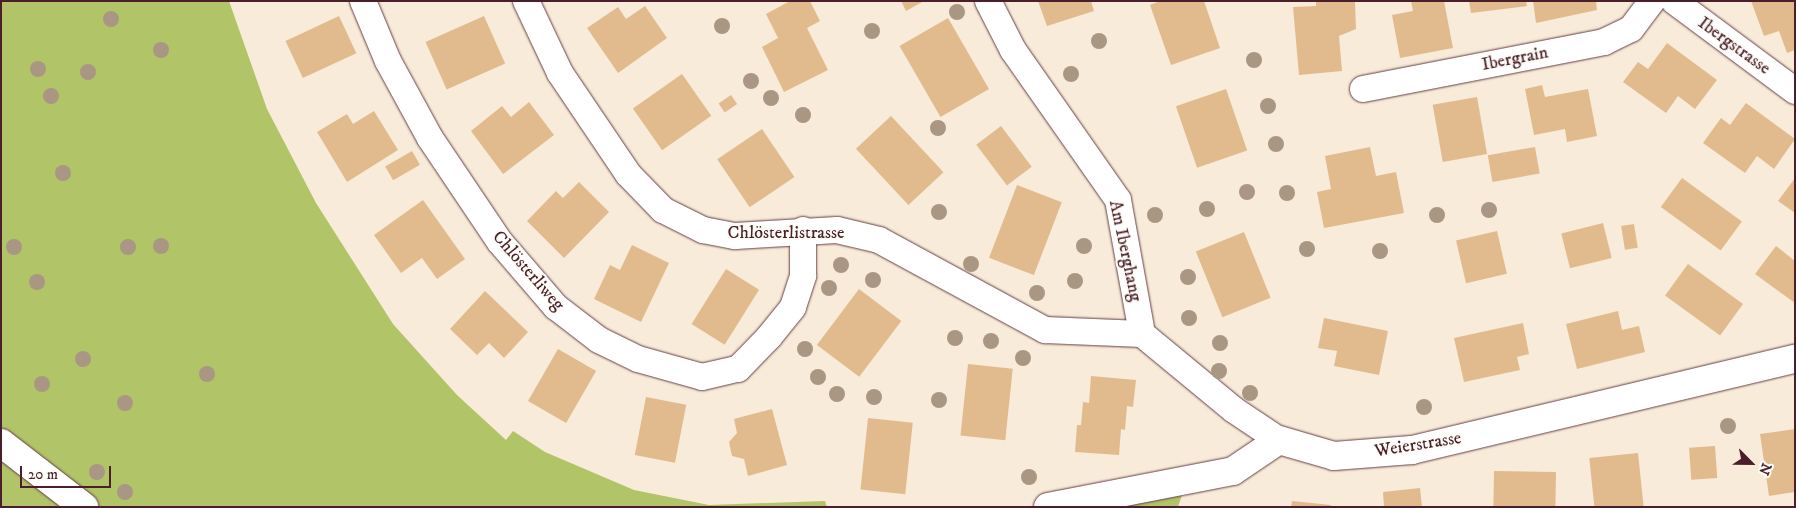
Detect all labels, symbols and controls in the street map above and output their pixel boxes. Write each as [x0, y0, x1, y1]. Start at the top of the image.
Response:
street label: Ibergstrasse [1694, 12, 1774, 80]
street label: Ibergrain [1480, 42, 1550, 76]
street label: Am Iberghang [1104, 198, 1146, 304]
street label: Chlösterlistrasse [728, 222, 844, 244]
street label: Chlösterliweg [487, 227, 569, 315]
street label: Weierstrasse [1373, 427, 1463, 463]
north arrow [1726, 438, 1776, 488]
scale bar [22, 456, 114, 488]
text: N [1754, 460, 1775, 478]
text: 20 m [28, 465, 58, 484]

